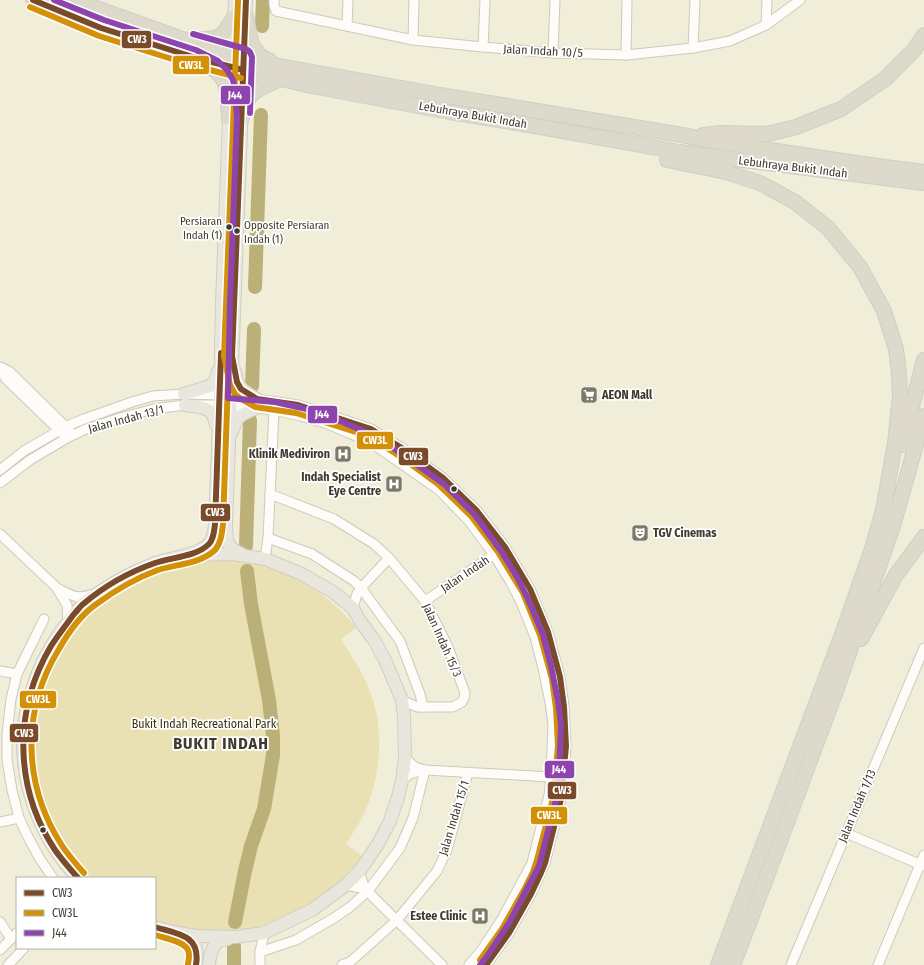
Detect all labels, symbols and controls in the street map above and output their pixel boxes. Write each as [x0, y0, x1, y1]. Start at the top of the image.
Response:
line badge: CW3 [121, 30, 152, 49]
text: CW3 [127, 33, 147, 46]
street label: Jalan Indah 10/5 [503, 42, 584, 60]
line badge: CW3L [172, 55, 210, 75]
text: CW3L [179, 59, 204, 72]
line badge: J44 [220, 85, 251, 105]
text: J44 [227, 89, 243, 102]
street label: Lebuhraya Bukit Indah [418, 99, 528, 131]
street label: Lebuhraya Bukit Indah [738, 153, 848, 181]
place label: Persiaran Indah (1) [180, 215, 222, 242]
place label: Opposite Persiaran Indah (1) [244, 219, 329, 246]
marker: Persiaran Indah (1) [224, 222, 234, 232]
marker: Opposite Persiaran Indah (1) [232, 226, 242, 236]
supermarket icon: AEON Mall [579, 385, 599, 405]
place label: AEON Mall [601, 388, 653, 402]
street label: Jalan Indah 13/1 [87, 402, 165, 436]
line badge: J44 [307, 405, 338, 424]
text: J44 [314, 408, 330, 421]
line badge: CW3L [356, 431, 394, 450]
text: CW3L [363, 434, 388, 447]
hospital icon: Klinik Mediviron [333, 444, 353, 464]
place label: Klinik Mediviron [249, 447, 330, 461]
line badge: CW3 [398, 447, 429, 466]
text: CW3 [403, 450, 423, 463]
place label: Indah Specialist Eye Centre [301, 470, 382, 498]
hospital icon: Indah Specialist Eye Centre [384, 474, 404, 494]
unlabelled marker [449, 484, 459, 494]
line badge: CW3 [200, 503, 231, 522]
text: CW3 [205, 506, 225, 519]
theatre icon: TGV Cinemas [630, 523, 650, 543]
place label: TGV Cinemas [653, 526, 717, 540]
street label: Jalan Indah [438, 553, 492, 595]
street label: Jalan Indah 15/3 [420, 601, 464, 679]
line badge: CW3L [19, 690, 57, 709]
text: CW3L [26, 693, 51, 706]
park label: Bukit Indah Recreational Park [132, 717, 277, 731]
line badge: CW3 [9, 723, 39, 743]
text: CW3 [14, 727, 34, 740]
district label: BUKIT INDAH [173, 734, 269, 753]
line badge: J44 [544, 760, 575, 779]
text: J44 [551, 763, 567, 776]
street label: Jalan Indah 1/13 [835, 767, 879, 845]
street label: Jalan Indah 15/1 [436, 779, 472, 857]
line badge: CW3 [547, 781, 577, 800]
text: CW3 [552, 784, 572, 797]
line badge: CW3L [530, 806, 568, 825]
text: CW3L [537, 809, 562, 822]
unlabelled marker [38, 825, 48, 835]
legend [16, 877, 156, 949]
text: CW3 [52, 886, 73, 900]
text: CW3L [52, 906, 78, 920]
hospital icon: Estee Clinic [470, 906, 490, 926]
place label: Estee Clinic [410, 909, 468, 923]
text: J44 [52, 926, 67, 940]

